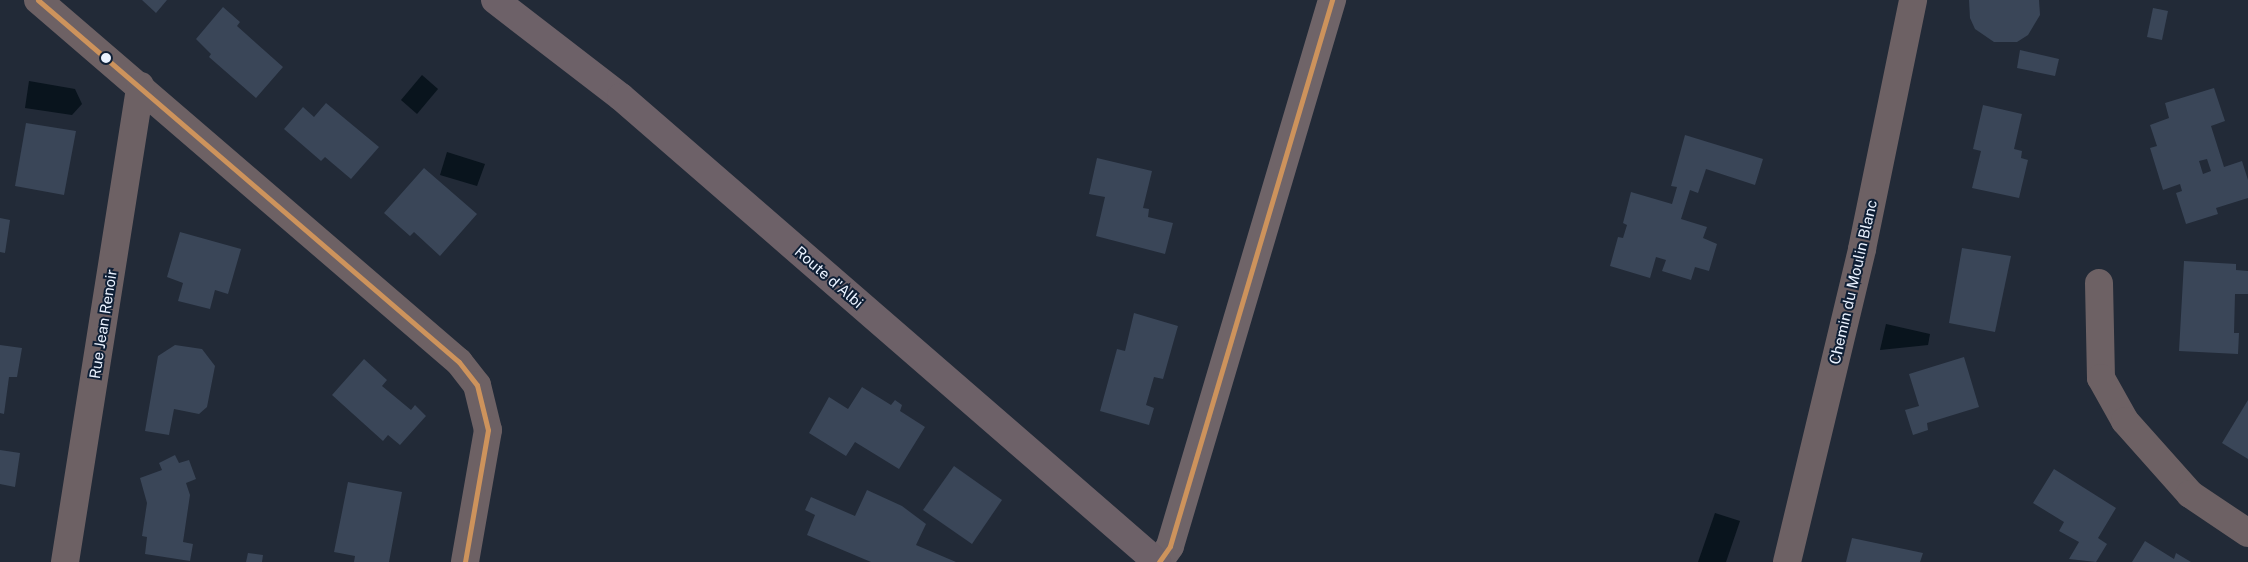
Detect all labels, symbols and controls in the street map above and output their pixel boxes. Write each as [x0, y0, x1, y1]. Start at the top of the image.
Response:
unlabelled marker [101, 53, 111, 63]
street label: Chemin du Moulin Blanc [1825, 198, 1881, 366]
street label: Route d'Albi [791, 242, 867, 312]
street label: Rue Jean Renoir [85, 268, 121, 380]

